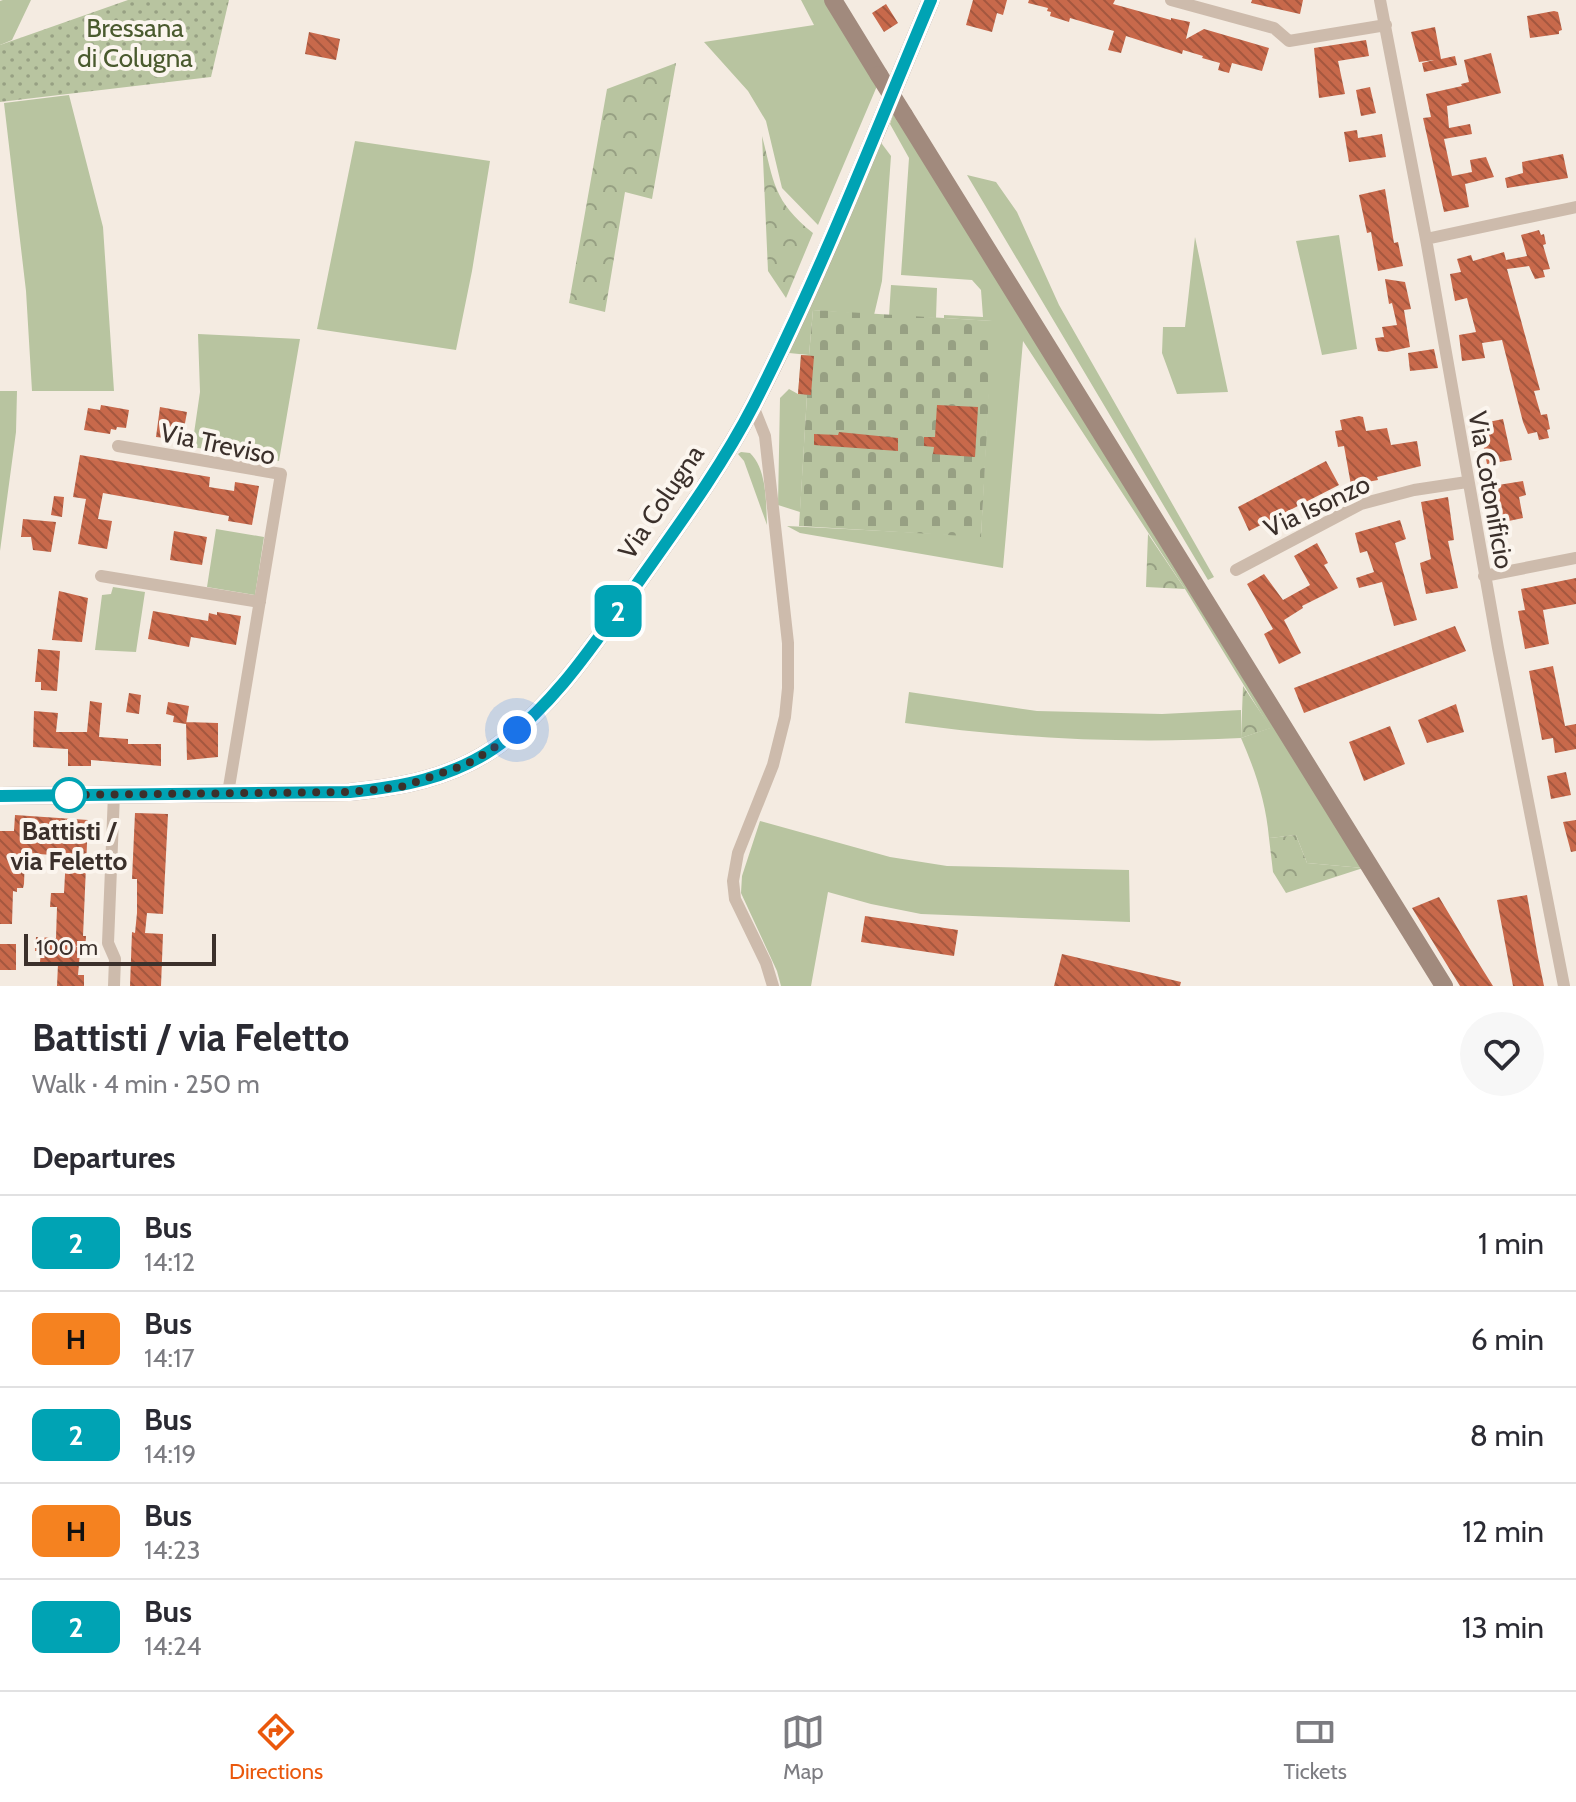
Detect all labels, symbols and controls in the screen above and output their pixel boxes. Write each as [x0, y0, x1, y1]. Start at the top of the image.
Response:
park label: Bressana di Colugna [77, 12, 193, 74]
street label: Via Cotonificio [1461, 409, 1521, 571]
street label: Via Treviso [158, 416, 278, 472]
street label: Via Colugna [611, 439, 711, 565]
street label: Via Isonzo [1259, 468, 1375, 544]
line badge: 2 [592, 585, 644, 637]
text: 2 [611, 594, 625, 628]
your location [497, 710, 537, 750]
marker: Battisti / via Feletto [52, 778, 86, 812]
place label: Battisti / via Feletto [11, 815, 128, 877]
scale bar [24, 930, 216, 966]
text: 100 m [36, 934, 98, 961]
button: heart [1460, 1012, 1544, 1096]
text: Battisti / via Feletto [32, 1014, 350, 1061]
text: Walk · 4 min · 250 m [32, 1068, 260, 1100]
text: Departures [32, 1139, 176, 1176]
text: Bus [144, 1209, 192, 1246]
text: 1 min [1478, 1225, 1544, 1262]
text: 2 [69, 1226, 83, 1260]
text: 14:12 [144, 1246, 195, 1278]
text: Bus [144, 1305, 192, 1342]
text: 6 min [1471, 1321, 1544, 1358]
text: H [66, 1322, 86, 1356]
text: 14:17 [144, 1342, 194, 1374]
text: Bus [144, 1401, 192, 1438]
text: 8 min [1470, 1417, 1544, 1454]
text: 2 [69, 1418, 83, 1452]
text: 14:19 [144, 1438, 196, 1470]
text: Bus [144, 1497, 192, 1534]
text: 12 min [1462, 1513, 1544, 1550]
text: H [66, 1514, 86, 1548]
text: 14:23 [144, 1534, 201, 1566]
text: Bus [144, 1593, 192, 1630]
text: 13 min [1462, 1609, 1544, 1646]
text: 2 [69, 1610, 83, 1644]
text: 14:24 [144, 1630, 202, 1662]
tab: Directions [229, 1710, 323, 1785]
tab: Map [781, 1710, 825, 1785]
tab: Tickets [1284, 1710, 1347, 1785]

